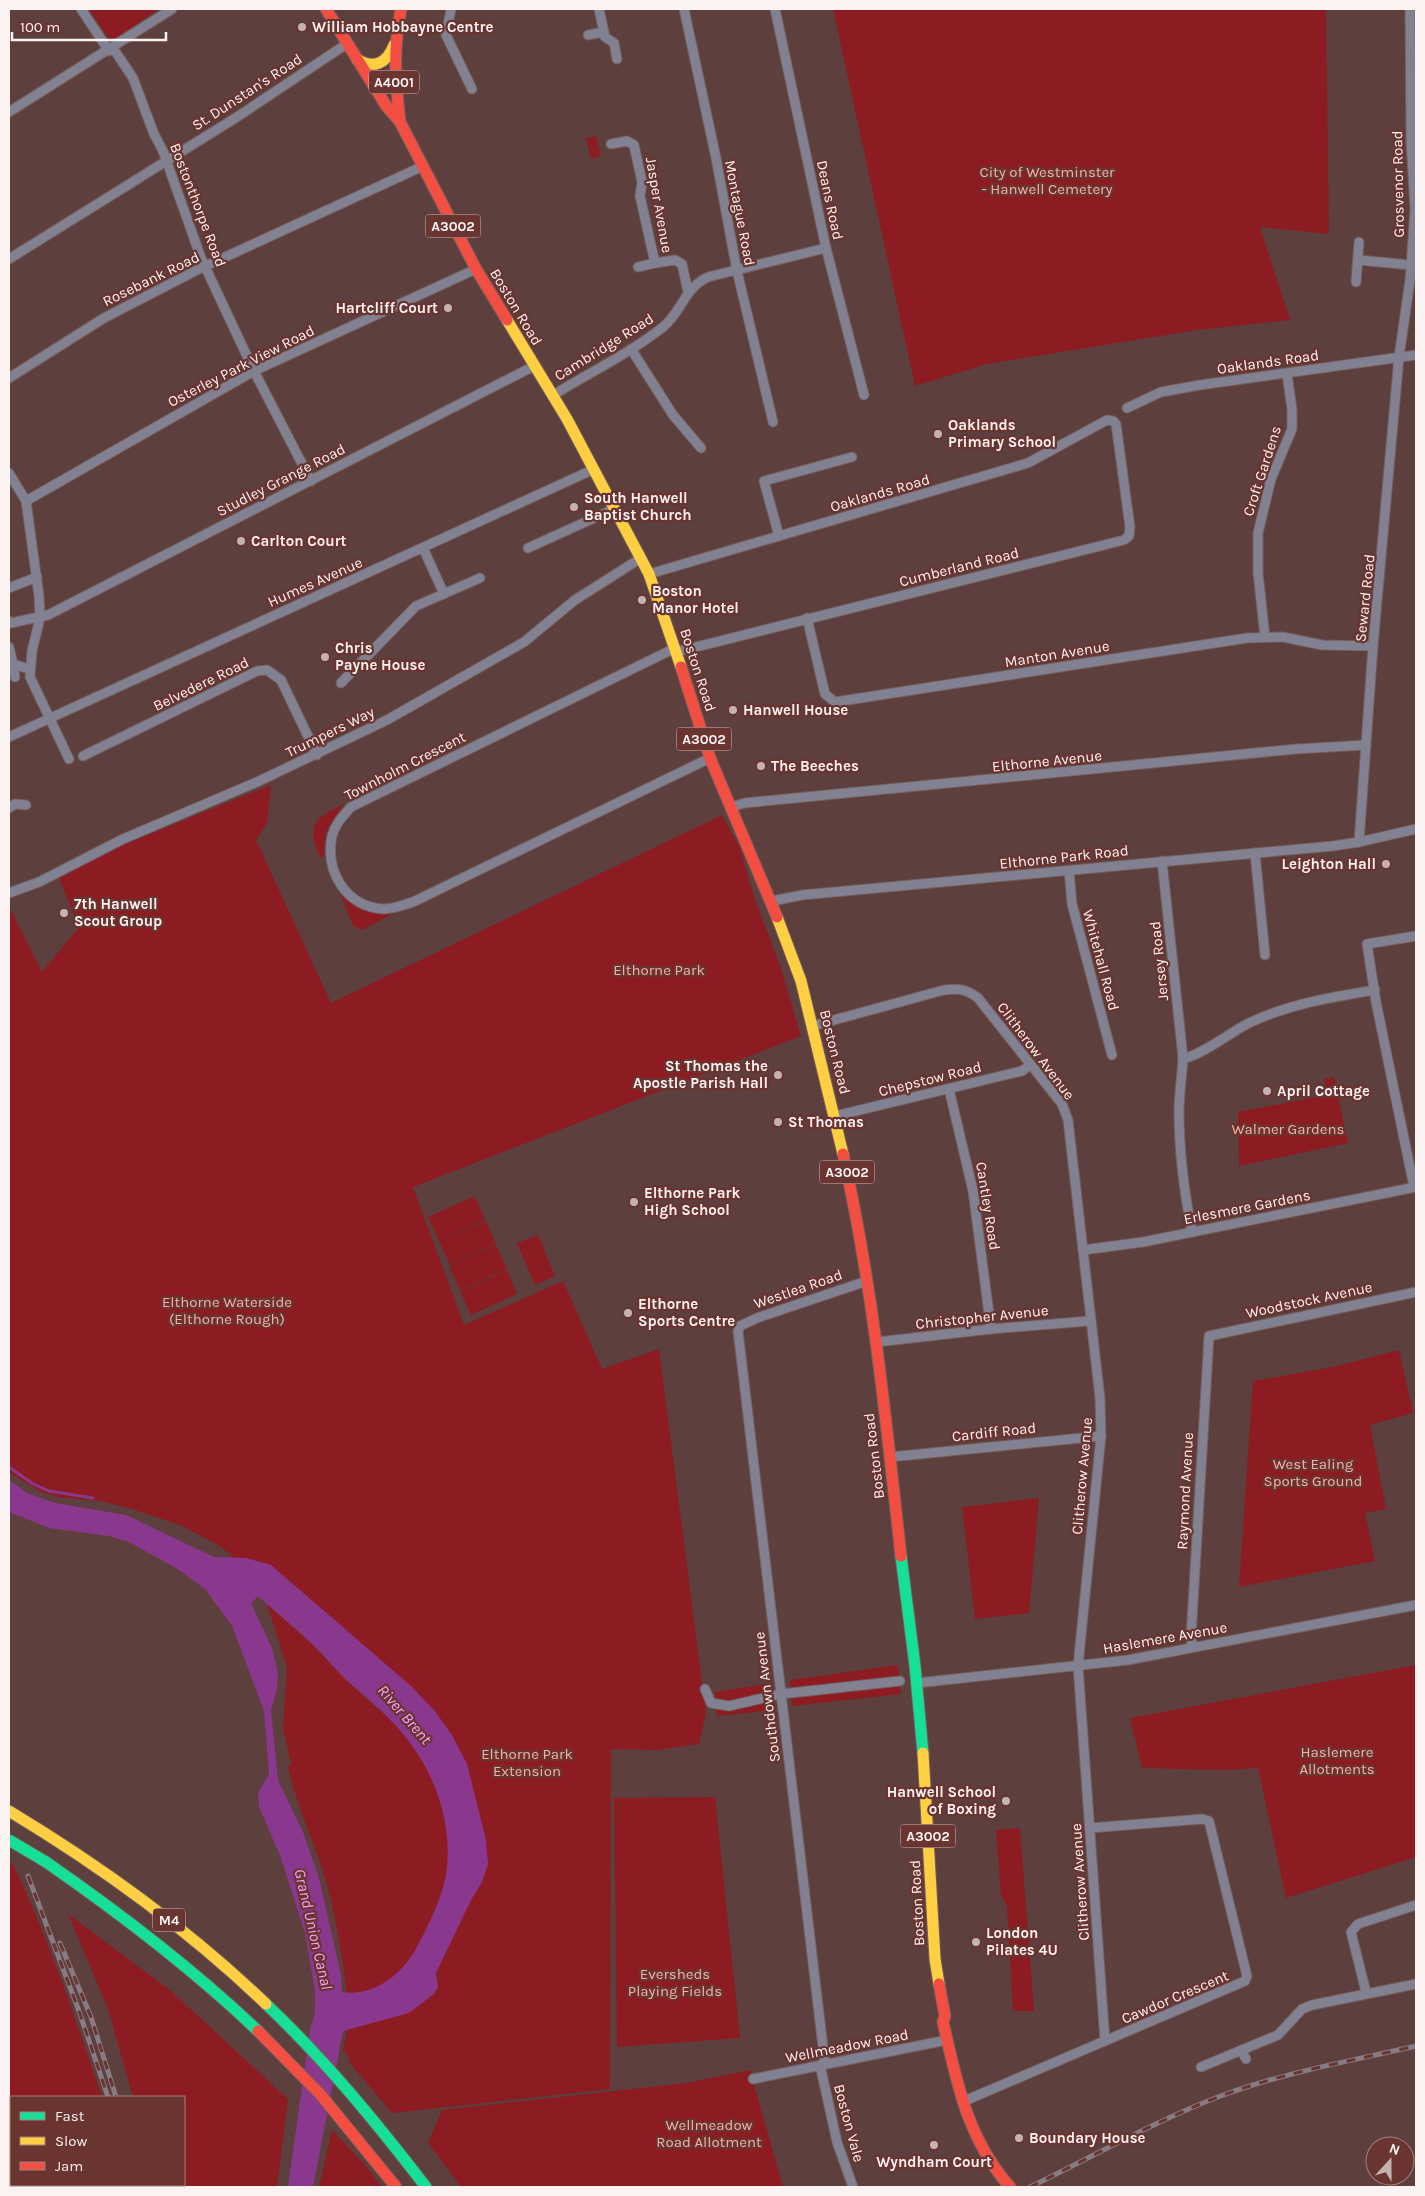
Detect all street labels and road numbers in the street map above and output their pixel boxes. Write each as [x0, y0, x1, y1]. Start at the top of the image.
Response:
street label: St. Dunstan's Road [188, 50, 306, 134]
road number: A4001 [369, 70, 419, 94]
street label: Grosvenor Road [1388, 130, 1408, 238]
street label: Bostonthorpe Road [166, 141, 230, 269]
street label: Jasper Avenue [642, 156, 676, 254]
street label: Montague Road [721, 159, 759, 267]
street label: Deans Road [813, 159, 847, 241]
road number: A3002 [426, 215, 480, 238]
street label: Rosebank Road [100, 248, 202, 310]
street label: Boston Road [486, 265, 546, 349]
street label: Cambridge Road [551, 309, 657, 385]
street label: Osterley Park View Road [165, 321, 317, 411]
street label: Oaklands Road [1216, 346, 1320, 378]
street label: Croft Gardens [1239, 424, 1285, 518]
street label: Studley Grange Road [214, 440, 348, 520]
street label: Oaklands Road [828, 470, 932, 516]
street label: Cumberland Road [897, 543, 1021, 591]
street label: Humes Avenue [265, 553, 365, 611]
street label: Seward Road [1351, 553, 1379, 643]
street label: Boston Road [676, 626, 720, 714]
street label: Manton Avenue [1003, 637, 1111, 671]
street label: Belvedere Road [150, 653, 252, 715]
street label: Trumpers Way [283, 703, 377, 761]
street label: Townholm Crescent [341, 727, 469, 804]
road number: A3002 [676, 728, 732, 751]
street label: Elthorne Avenue [991, 746, 1103, 776]
street label: Elthorne Park Road [999, 841, 1129, 873]
street label: Whitehall Road [1079, 907, 1123, 1013]
street label: Jersey Road [1146, 920, 1172, 1002]
street label: Clitherow Avenue [993, 999, 1079, 1103]
street label: Boston Road [816, 1008, 854, 1096]
street label: Chepstow Road [877, 1058, 983, 1100]
road number: A3002 [820, 1160, 874, 1184]
street label: Cantley Road [972, 1161, 1004, 1251]
street label: Erlesmere Gardens [1182, 1186, 1312, 1228]
street label: Westlea Road [751, 1265, 845, 1313]
street label: Woodstock Avenue [1244, 1278, 1374, 1322]
street label: Christopher Avenue [915, 1301, 1049, 1333]
street label: Boston Road [860, 1412, 888, 1500]
street label: Clitherow Avenue [1068, 1417, 1096, 1535]
street label: Cardiff Road [951, 1419, 1037, 1445]
street label: Raymond Avenue [1173, 1432, 1197, 1550]
street label: Haslemere Avenue [1101, 1618, 1229, 1658]
street label: Southdown Avenue [750, 1631, 784, 1763]
street label: Clitherow Avenue [1067, 1823, 1093, 1941]
road number: A3002 [900, 1824, 956, 1848]
street label: Boston Road [906, 1859, 928, 1947]
road number: M4 [153, 1908, 185, 1932]
street label: Cawdor Crescent [1119, 1966, 1232, 2028]
street label: Wellmeadow Road [784, 2025, 910, 2067]
street label: Boston Vale [830, 2082, 868, 2164]

